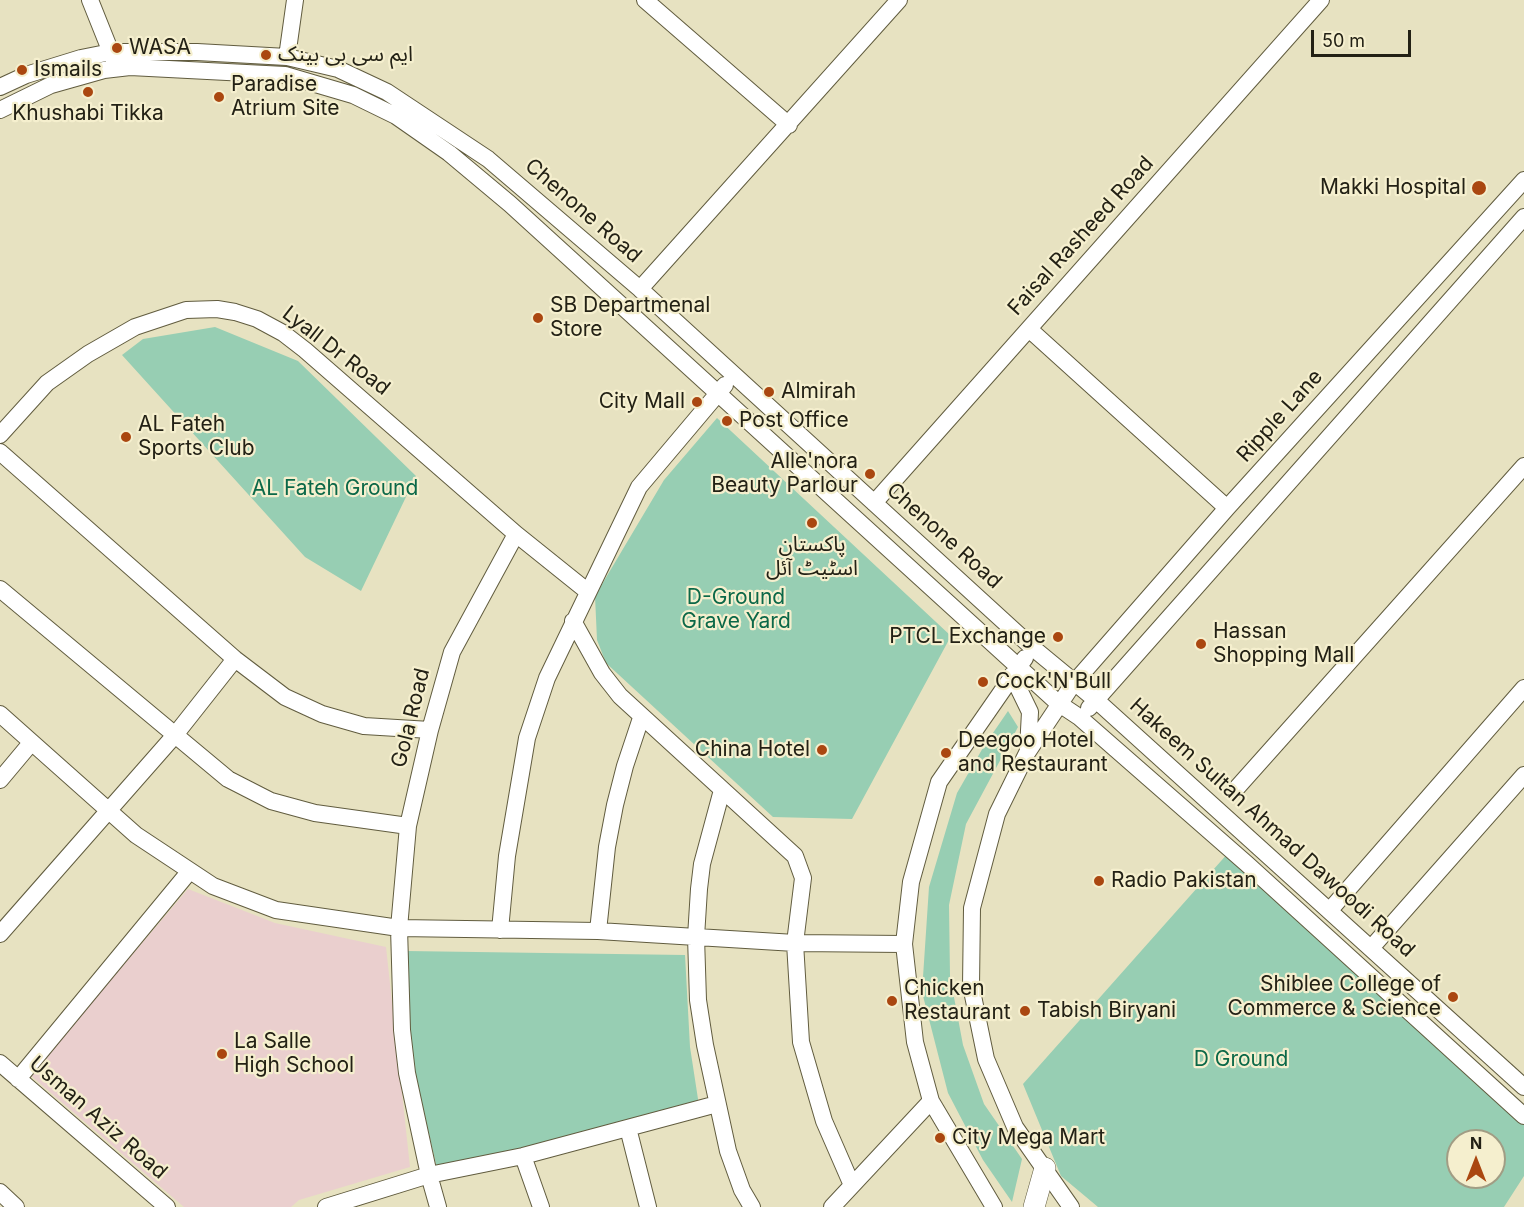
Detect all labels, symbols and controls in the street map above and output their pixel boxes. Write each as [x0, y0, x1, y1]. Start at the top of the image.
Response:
scale bar [1314, 18, 1414, 56]
text: 50 m [1322, 30, 1365, 51]
place label: WASA [129, 35, 191, 61]
marker: WASA [110, 41, 124, 55]
place label: ایم سی بی بینک [278, 42, 413, 68]
marker: ایم سی بی بینک [259, 48, 273, 62]
place label: Ismails [34, 57, 102, 83]
marker: Ismails [15, 63, 29, 77]
place label: Paradise Atrium Site [231, 72, 339, 122]
marker: Khushabi Tikka [81, 85, 95, 99]
marker: Paradise Atrium Site [212, 90, 226, 104]
place label: Khushabi Tikka [12, 101, 164, 127]
street label: Faisal Rasheed Road [1003, 151, 1159, 321]
street label: Chenone Road [520, 154, 646, 268]
place label: Makki Hospital [1320, 175, 1466, 201]
marker: Makki Hospital [1470, 179, 1488, 197]
place label: SB Departmenal Store [550, 293, 710, 343]
street label: Lyall Dr Road [277, 301, 395, 401]
marker: SB Departmenal Store [531, 311, 545, 325]
street label: Ripple Lane [1232, 365, 1328, 467]
place label: Almirah [781, 379, 856, 405]
marker: Almirah [762, 385, 776, 399]
place label: City Mall [599, 389, 685, 415]
marker: City Mall [690, 395, 704, 409]
place label: Post Office [739, 408, 849, 434]
place label: AL Fateh Sports Club [138, 412, 255, 462]
marker: Post Office [720, 414, 734, 428]
marker: AL Fateh Sports Club [119, 430, 133, 444]
place label: Alle'nora Beauty Parlour [711, 449, 858, 499]
marker: Alle'nora Beauty Parlour [863, 467, 877, 481]
park label: AL Fateh Ground [252, 476, 418, 502]
street label: Chenone Road [881, 478, 1007, 594]
marker: پاکستان اسٹیٹ آئل [805, 516, 819, 530]
place label: پاکستان اسٹیٹ آئل [766, 532, 858, 582]
park label: D-Ground Grave Yard [681, 585, 791, 635]
place label: Hassan Shopping Mall [1213, 619, 1354, 669]
place label: PTCL Exchange [889, 624, 1046, 650]
marker: PTCL Exchange [1051, 630, 1065, 644]
marker: Hassan Shopping Mall [1194, 637, 1208, 651]
street label: Gola Road [386, 666, 436, 770]
place label: Cock'N'Bull [995, 669, 1111, 695]
marker: Cock'N'Bull [976, 675, 990, 689]
street label: Hakeem Sultan Ahmad Dawoodi Road [1124, 693, 1420, 963]
place label: Deegoo Hotel and Restaurant [958, 728, 1108, 778]
place label: China Hotel [695, 737, 810, 763]
marker: China Hotel [815, 743, 829, 757]
marker: Deegoo Hotel and Restaurant [939, 746, 953, 760]
place label: Radio Pakistan [1111, 868, 1257, 894]
marker: Radio Pakistan [1092, 874, 1106, 888]
place label: Shiblee College of Commerce & Science [1227, 972, 1441, 1022]
place label: Chicken Restaurant [904, 976, 1011, 1026]
marker: Shiblee College of Commerce & Science [1446, 990, 1460, 1004]
marker: Chicken Restaurant [885, 994, 899, 1008]
place label: Tabish Biryani [1037, 998, 1176, 1024]
marker: Tabish Biryani [1018, 1004, 1032, 1018]
place label: La Salle High School [234, 1029, 354, 1079]
marker: La Salle High School [215, 1047, 229, 1061]
park label: D Ground [1194, 1047, 1288, 1073]
street label: Usman Aziz Road [24, 1051, 172, 1185]
place label: City Mega Mart [952, 1125, 1105, 1151]
north arrow [1446, 1129, 1506, 1189]
marker: City Mega Mart [933, 1131, 947, 1145]
text: N [1470, 1133, 1482, 1153]

